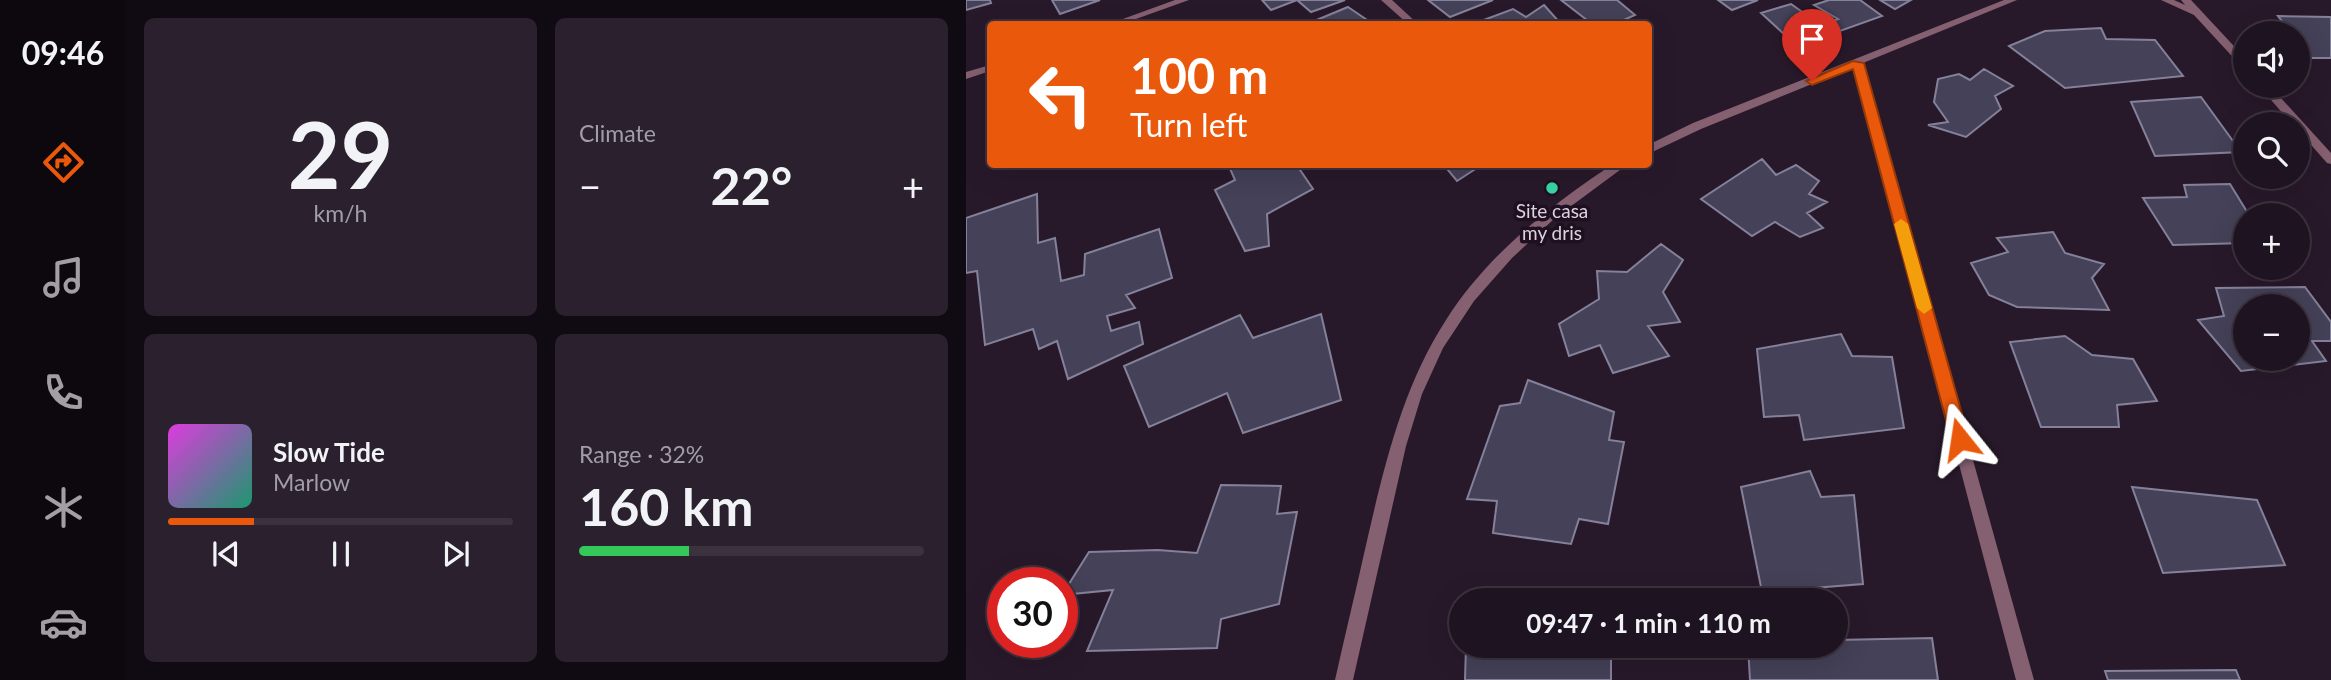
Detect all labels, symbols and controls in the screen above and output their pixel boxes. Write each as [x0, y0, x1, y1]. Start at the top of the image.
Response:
pin [1782, 9, 1842, 81]
icon: arrive [1793, 20, 1831, 58]
map controls [2233, 21, 2310, 371]
button: sound [2233, 21, 2310, 98]
text: 09:46 [22, 33, 104, 72]
text: 100 m [1130, 46, 1268, 104]
icon: left [1015, 49, 1106, 140]
text: 29 [288, 99, 393, 208]
text: Turn left [1130, 105, 1247, 144]
button: search [2233, 112, 2310, 189]
text: Climate [579, 119, 656, 147]
icon: directions [39, 138, 88, 187]
text: 22° [711, 154, 792, 216]
text: − [579, 163, 601, 209]
text: + [902, 163, 924, 209]
marker: Site casa my dris [1544, 180, 1560, 196]
text: km/h [314, 199, 367, 227]
place label: Site casa my dris [1516, 199, 1588, 244]
button: + [2233, 203, 2310, 280]
icon: music [39, 253, 88, 302]
button: − [2233, 294, 2310, 371]
icon: phone [39, 368, 88, 417]
position arrow [1923, 402, 1997, 476]
text: Slow Tide [273, 436, 385, 468]
text: Range · 32% [579, 440, 704, 468]
text: Marlow [273, 468, 350, 496]
text: 160 km [579, 475, 753, 537]
icon: climate [39, 483, 88, 532]
icon: previous [207, 535, 245, 573]
icon: pause [322, 535, 360, 573]
icon: next [437, 535, 475, 573]
speed limit sign: 30 [987, 567, 1078, 658]
icon: car [39, 598, 88, 647]
text: 09:47 · 1 min · 110 m [1526, 607, 1771, 639]

